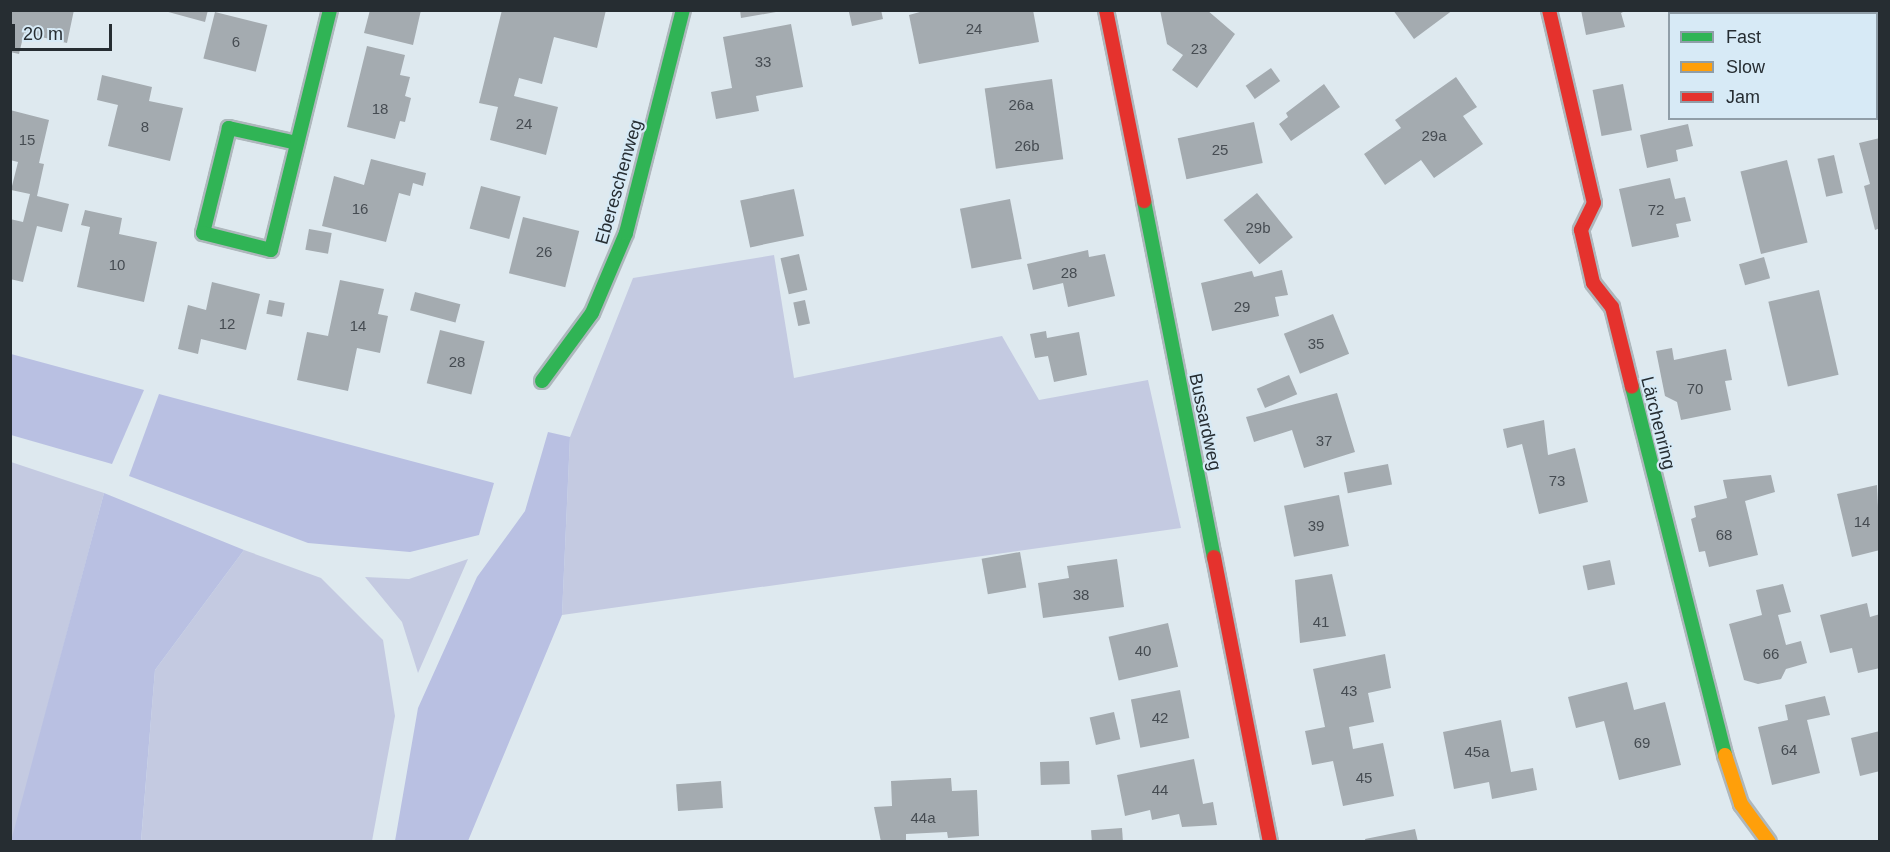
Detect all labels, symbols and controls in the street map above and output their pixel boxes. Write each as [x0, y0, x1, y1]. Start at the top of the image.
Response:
scale bar [15, 12, 116, 50]
legend [1668, 12, 1878, 120]
house number: 24 [966, 20, 982, 38]
text: 20 m [23, 24, 63, 44]
text: Fast [1726, 27, 1761, 47]
house number: 6 [232, 33, 240, 51]
house number: 23 [1191, 40, 1207, 58]
house number: 33 [755, 53, 771, 71]
text: Slow [1726, 57, 1765, 77]
text: Jam [1726, 87, 1760, 107]
house number: 26a [1008, 96, 1034, 114]
house number: 18 [372, 100, 388, 118]
house number: 24 [516, 115, 532, 133]
street label: Ebereschenweg [591, 117, 647, 247]
house number: 8 [141, 118, 149, 136]
house number: 29a [1421, 127, 1447, 145]
house number: 15 [19, 131, 35, 149]
house number: 26b [1014, 137, 1040, 155]
house number: 25 [1212, 141, 1228, 159]
house number: 16 [352, 200, 368, 218]
house number: 72 [1648, 201, 1664, 219]
house number: 29b [1245, 219, 1271, 237]
house number: 26 [536, 243, 552, 261]
house number: 10 [109, 256, 125, 274]
house number: 28 [1061, 264, 1077, 282]
house number: 29 [1234, 298, 1250, 316]
house number: 12 [219, 315, 235, 333]
house number: 14 [350, 317, 366, 335]
house number: 35 [1308, 335, 1324, 353]
house number: 28 [449, 353, 465, 371]
street label: Bussardweg [1184, 371, 1226, 473]
street label: Lärchenring [1636, 374, 1680, 472]
house number: 70 [1687, 380, 1703, 398]
house number: 37 [1316, 432, 1332, 450]
house number: 73 [1549, 472, 1565, 490]
house number: 14 [1854, 513, 1870, 531]
house number: 39 [1308, 517, 1324, 535]
house number: 68 [1716, 526, 1732, 544]
house number: 38 [1073, 586, 1089, 604]
house number: 41 [1313, 613, 1329, 631]
house number: 40 [1135, 642, 1151, 660]
house number: 66 [1763, 645, 1779, 663]
house number: 43 [1341, 682, 1357, 700]
house number: 42 [1152, 709, 1168, 727]
house number: 69 [1634, 734, 1650, 752]
house number: 64 [1781, 741, 1797, 759]
house number: 45a [1464, 743, 1490, 761]
house number: 45 [1356, 769, 1372, 787]
house number: 44 [1152, 781, 1168, 799]
house number: 44a [910, 809, 936, 827]

